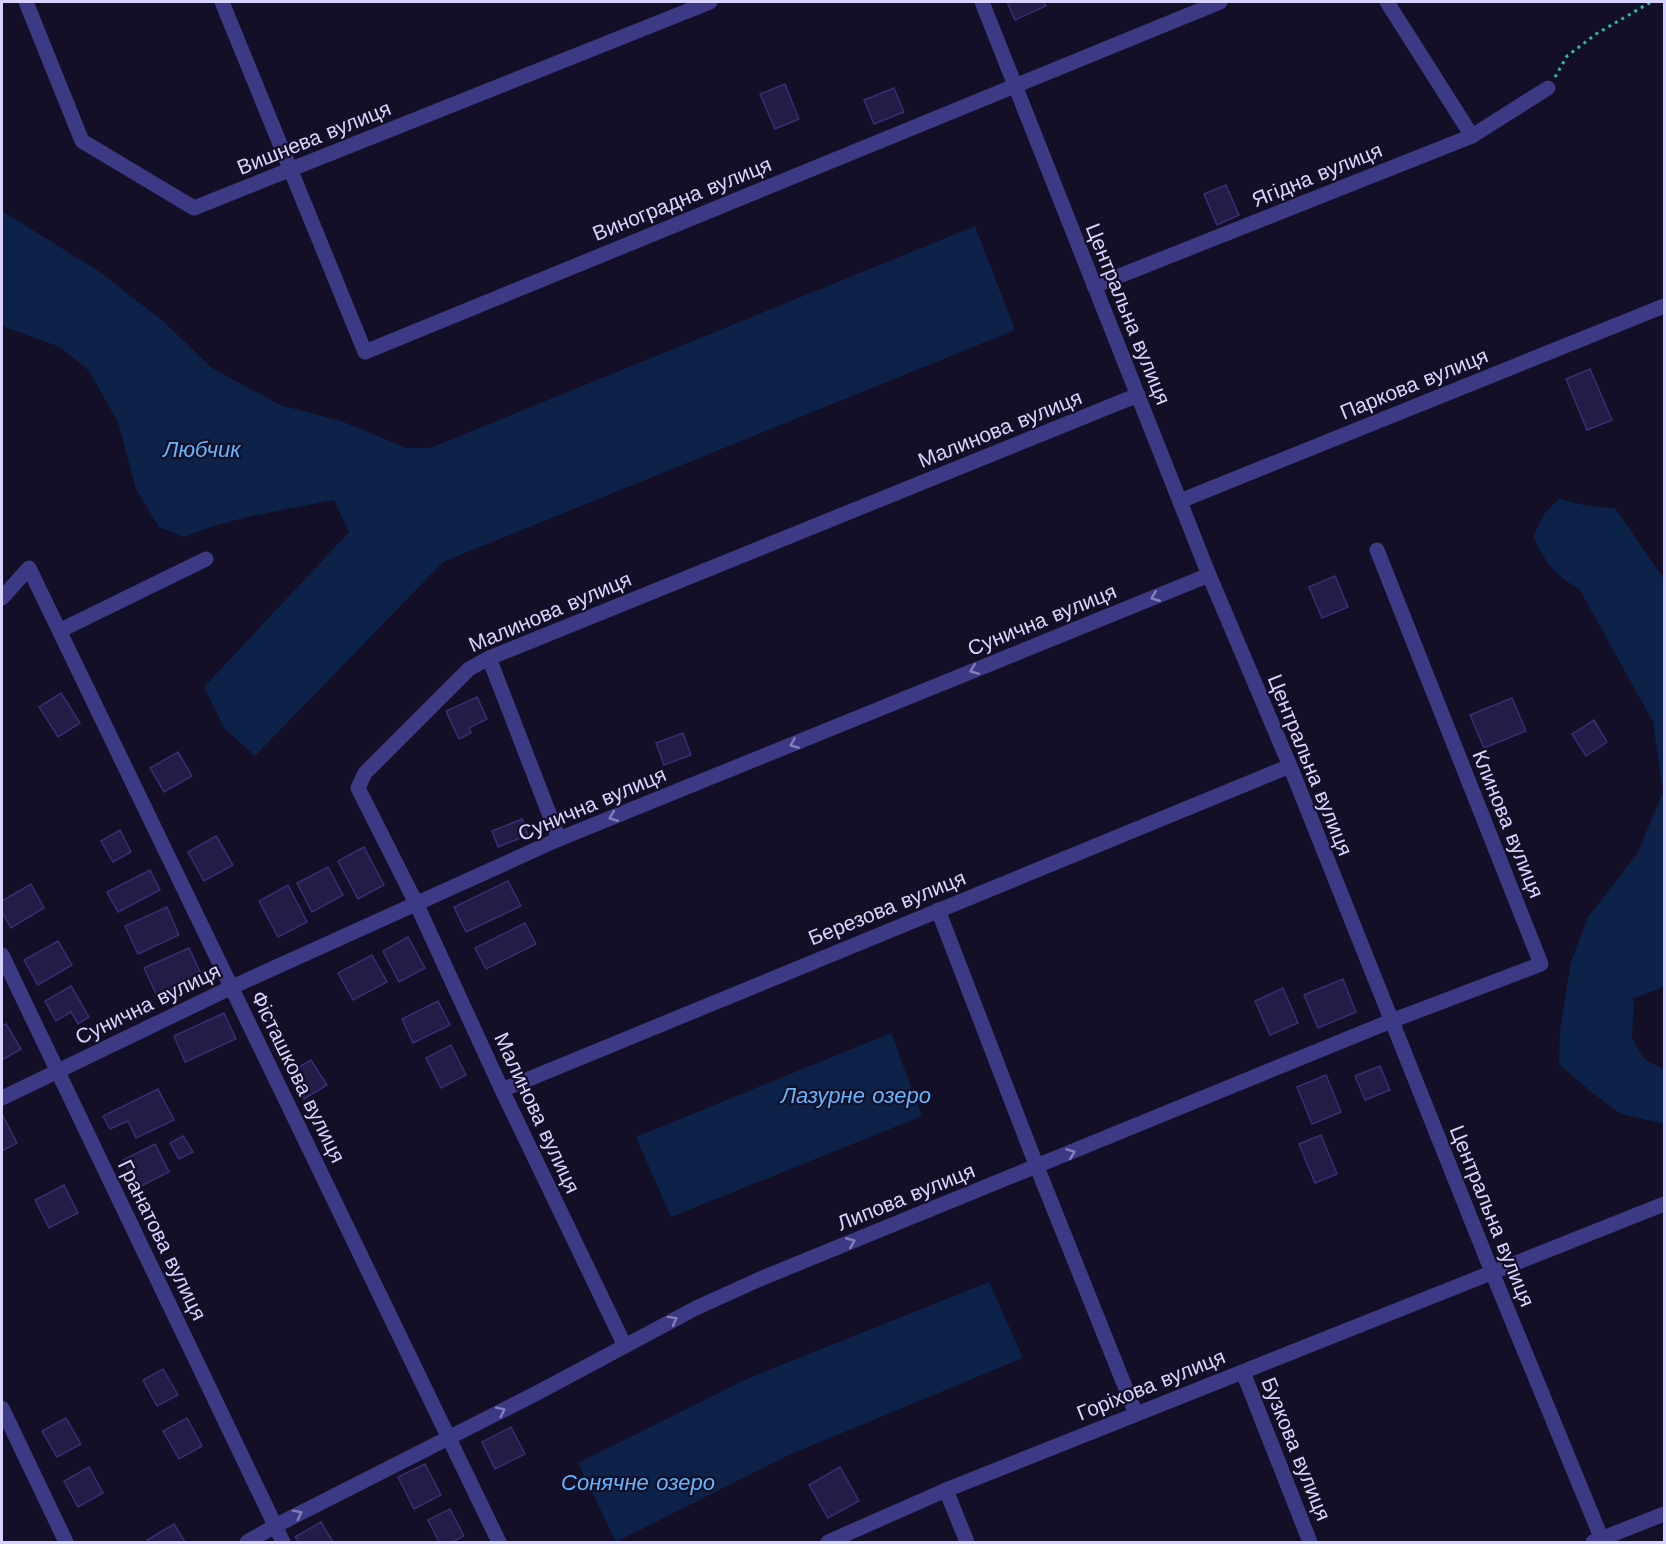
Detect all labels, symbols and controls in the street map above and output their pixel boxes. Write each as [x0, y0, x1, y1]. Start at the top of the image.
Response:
street label: Вишнева вулиця [233, 95, 394, 180]
street label: Ягідна вулиця [1248, 137, 1386, 212]
street label: Виноградна вулиця [589, 151, 775, 246]
street label: Центральна вулиця [1081, 219, 1176, 408]
street label: Паркова вулиця [1336, 342, 1491, 425]
street label: Малинова вулиця [914, 384, 1085, 473]
water label: Любчик [161, 437, 242, 462]
street label: Малинова вулиця [465, 566, 635, 657]
street label: Сунична вулиця [964, 578, 1120, 661]
one-way arrow [1150, 590, 1161, 602]
one-way arrow [970, 663, 981, 675]
street label: Центральна вулиця [1263, 670, 1358, 859]
one-way arrow [789, 737, 800, 749]
street label: Клинова вулиця [1467, 746, 1550, 901]
street label: Сунична вулиця [514, 761, 670, 846]
one-way arrow [608, 810, 619, 822]
street label: Березова вулиця [805, 865, 969, 950]
street label: Сунична вулиця [71, 958, 224, 1050]
street label: Фісташкова вулиця [246, 987, 351, 1167]
street label: Малинова вулиця [489, 1028, 586, 1197]
water label: Лазурне озеро [779, 1083, 931, 1108]
street label: Центральна вулиця [1445, 1121, 1540, 1310]
one-way arrow [1065, 1148, 1076, 1160]
street label: Гранатова вулиця [113, 1156, 212, 1324]
street label: Липова вулиця [833, 1158, 978, 1236]
one-way arrow [845, 1237, 856, 1249]
one-way arrow [667, 1316, 677, 1327]
street label: Горіхова вулиця [1073, 1343, 1229, 1426]
street label: Бузкова вулиця [1256, 1373, 1337, 1524]
one-way arrow [494, 1407, 505, 1419]
water label: Сонячне озеро [561, 1470, 715, 1495]
one-way arrow [291, 1510, 302, 1521]

